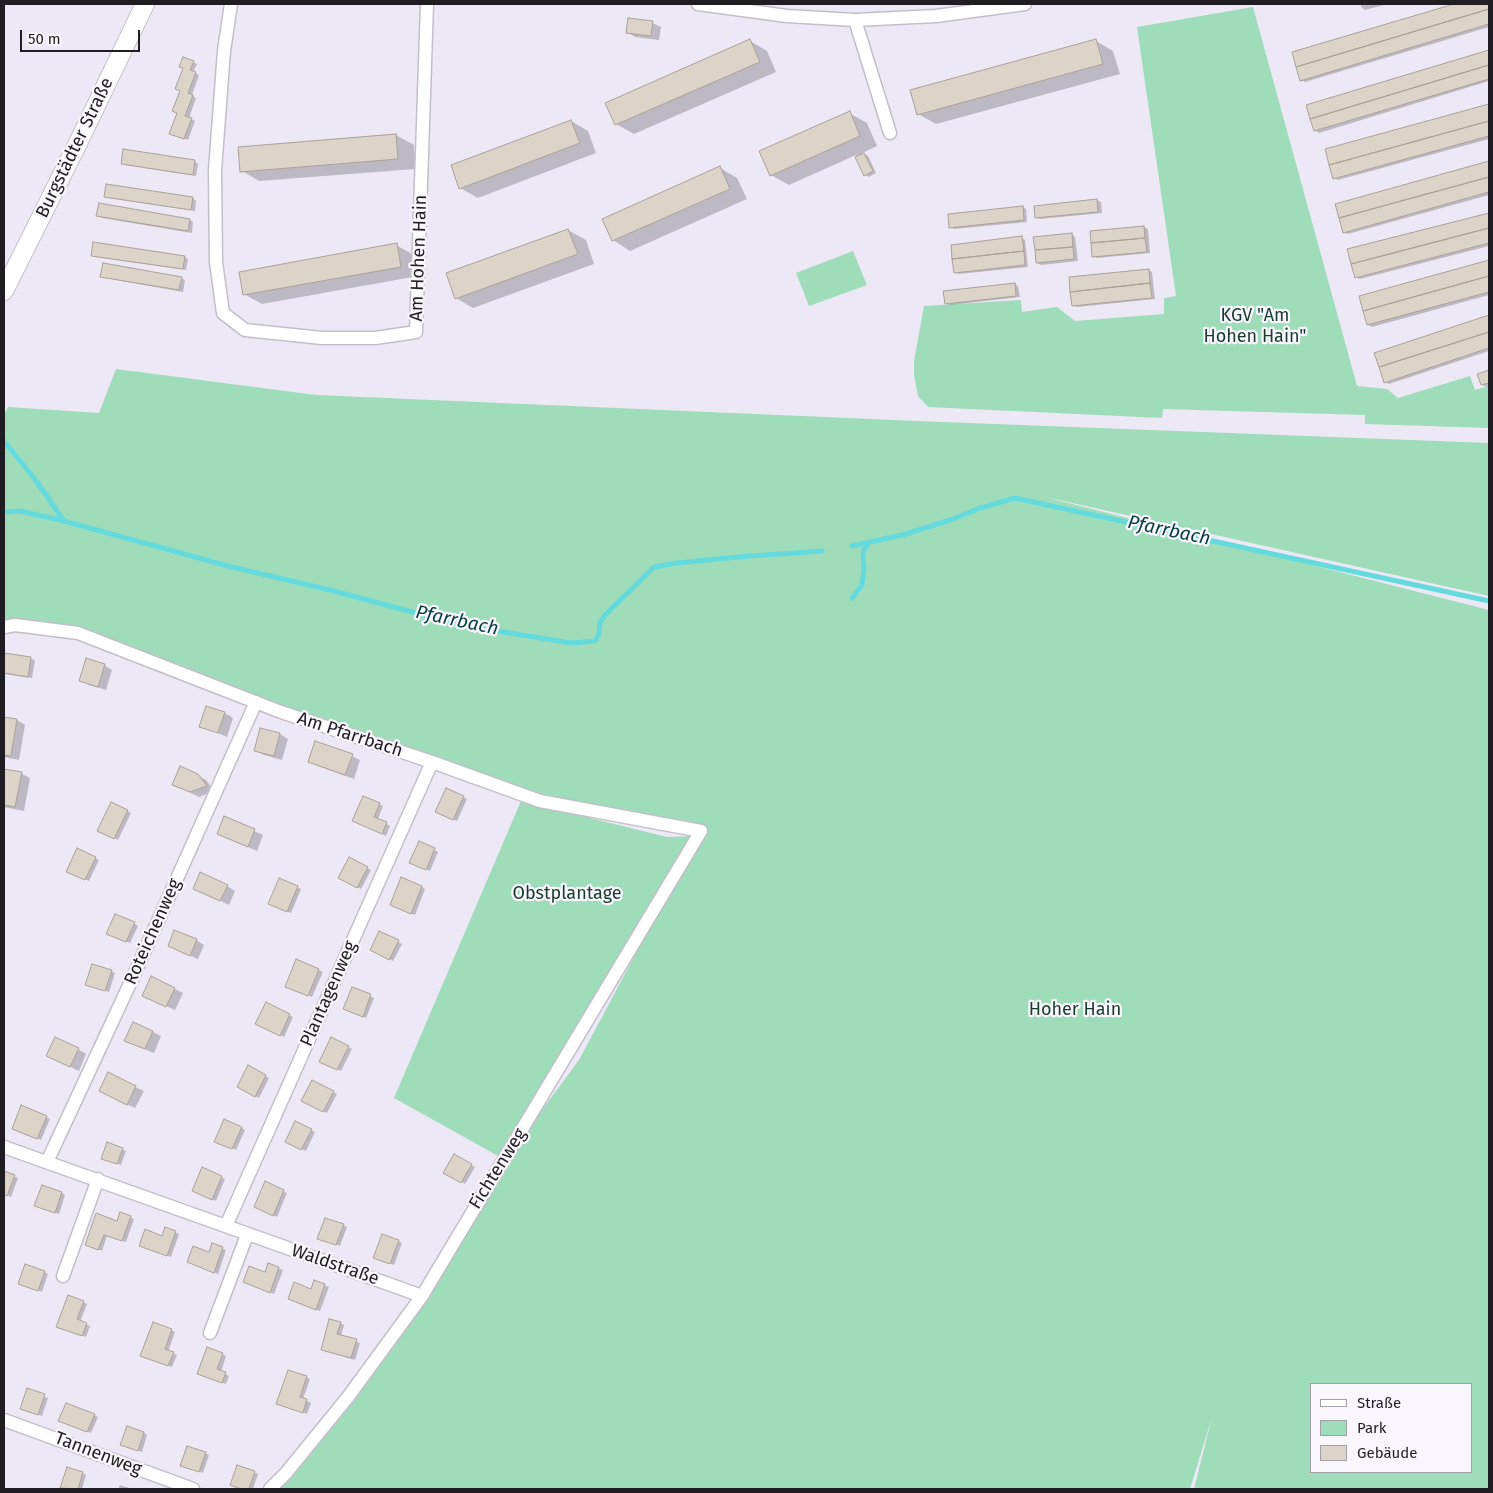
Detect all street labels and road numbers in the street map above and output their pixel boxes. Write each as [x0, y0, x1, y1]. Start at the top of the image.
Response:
street label: Burgstädter Straße [32, 74, 118, 222]
street label: Am Hohen Hain [406, 194, 432, 322]
street label: Am Pfarrbach [295, 708, 405, 762]
street label: Roteichenweg [120, 876, 186, 988]
street label: Plantagenweg [296, 938, 362, 1050]
street label: Fichtenweg [465, 1125, 531, 1213]
street label: Waldstraße [288, 1240, 382, 1290]
street label: Tannenweg [51, 1427, 145, 1481]

